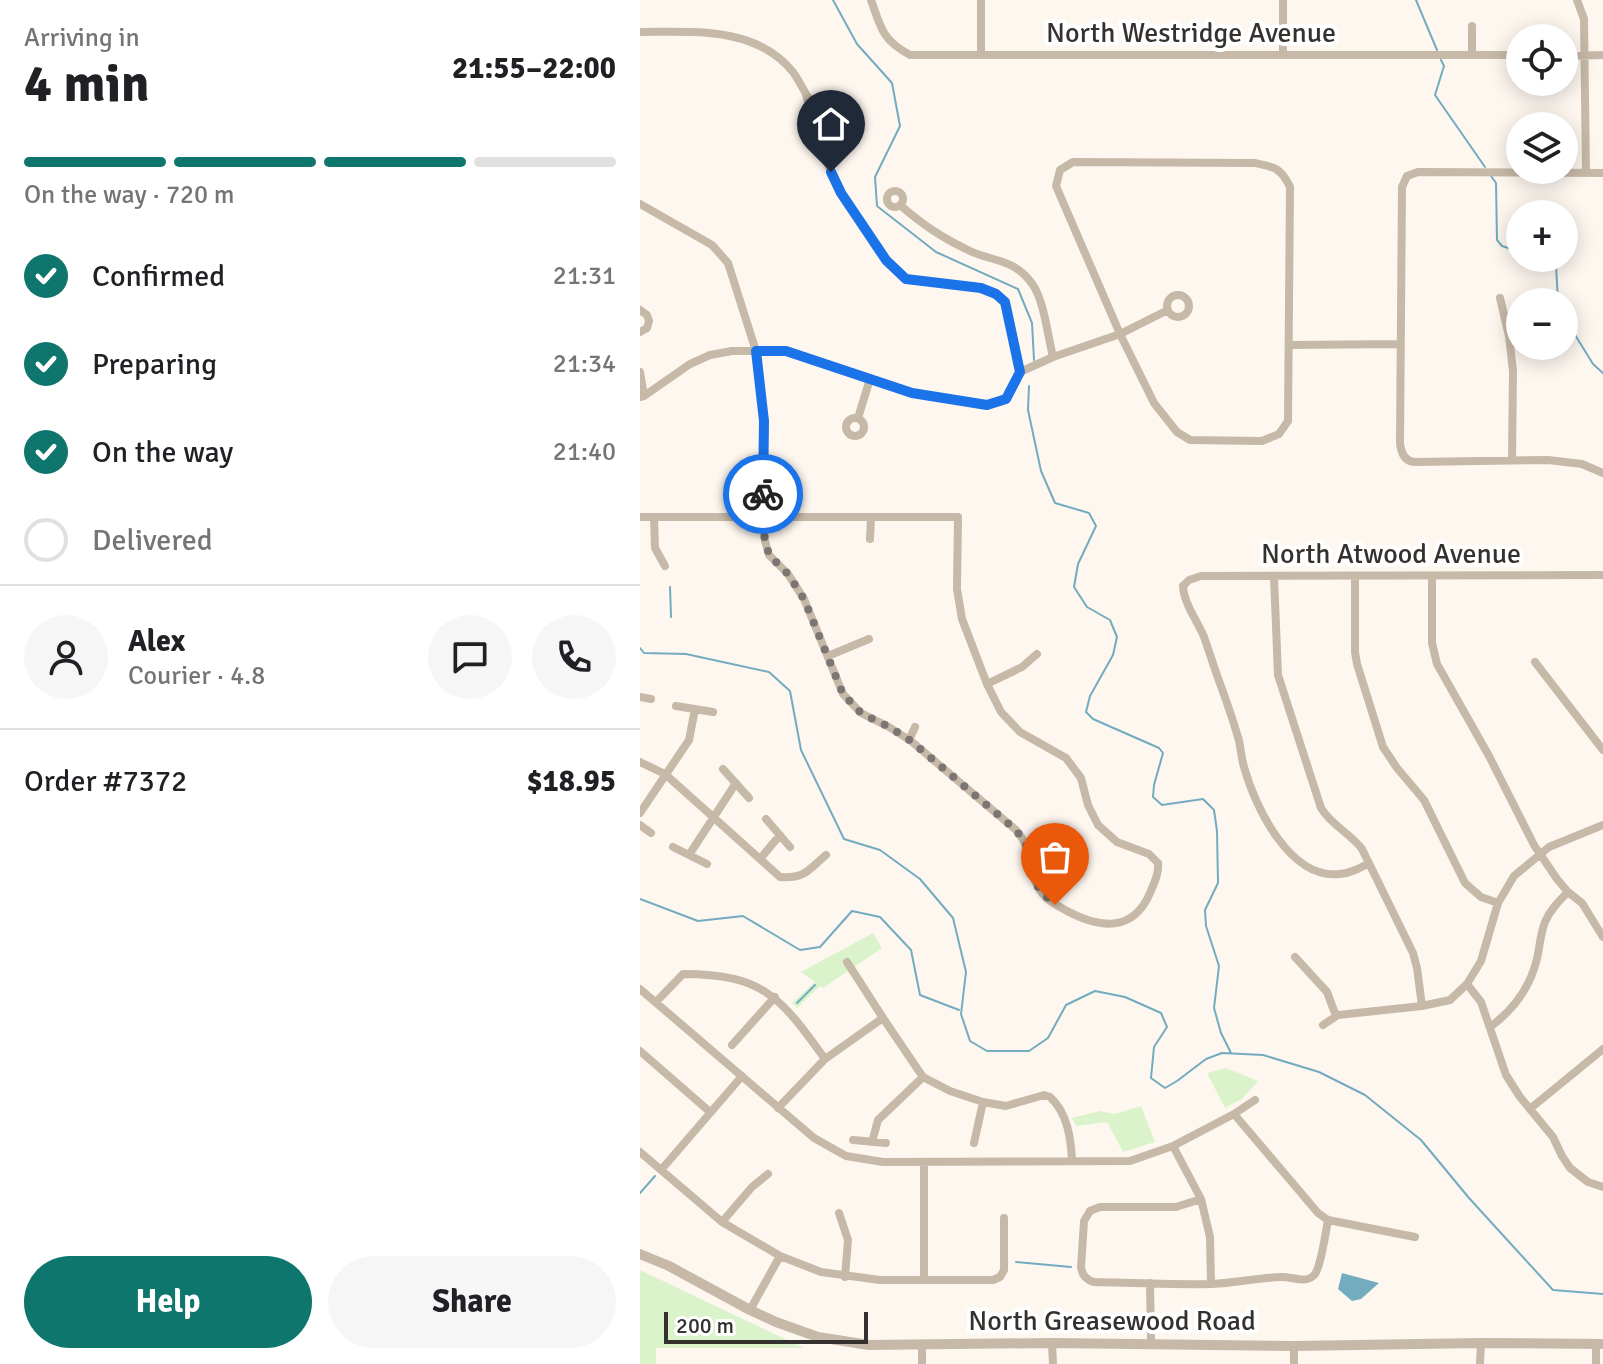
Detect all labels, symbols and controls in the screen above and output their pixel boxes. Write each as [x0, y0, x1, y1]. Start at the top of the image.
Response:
street label: North Westridge Avenue [1046, 16, 1336, 50]
text: Arriving in [24, 22, 140, 54]
map controls [1506, 24, 1578, 360]
button: locate [1506, 24, 1578, 96]
text: 21:55–22:00 [452, 50, 616, 87]
text: 4 min [24, 52, 150, 116]
pin [797, 90, 865, 172]
icon: home [809, 102, 853, 146]
button: layers [1506, 112, 1578, 184]
text: On the way · 720 m [24, 179, 234, 211]
button: + [1506, 200, 1578, 272]
icon: check [24, 254, 68, 298]
text: Confirmed [92, 258, 225, 295]
text: 21:31 [553, 260, 616, 292]
button: − [1506, 288, 1578, 360]
icon: check [24, 342, 68, 386]
text: Preparing [92, 346, 217, 383]
text: 21:34 [553, 348, 616, 380]
icon: check [24, 430, 68, 474]
text: On the way [92, 434, 233, 471]
text: 21:40 [553, 436, 616, 468]
courier [723, 454, 803, 534]
icon: bike [741, 472, 785, 516]
text: Delivered [92, 522, 213, 559]
street label: North Atwood Avenue [1261, 537, 1521, 571]
button: person [24, 615, 108, 699]
button: chat [428, 615, 512, 699]
button: phone [532, 615, 616, 699]
text: Alex [128, 623, 185, 660]
text: Courier · 4.8 [128, 660, 265, 692]
text: Order #7372 [24, 763, 187, 800]
text: $18.95 [526, 763, 616, 800]
pin [1021, 823, 1089, 905]
icon: bag [1033, 835, 1077, 879]
button: Help [24, 1256, 312, 1348]
button: Share [328, 1256, 616, 1348]
street label: North Greasewood Road [968, 1304, 1256, 1338]
scale bar [664, 1308, 868, 1344]
text: 200 m [676, 1312, 734, 1339]

